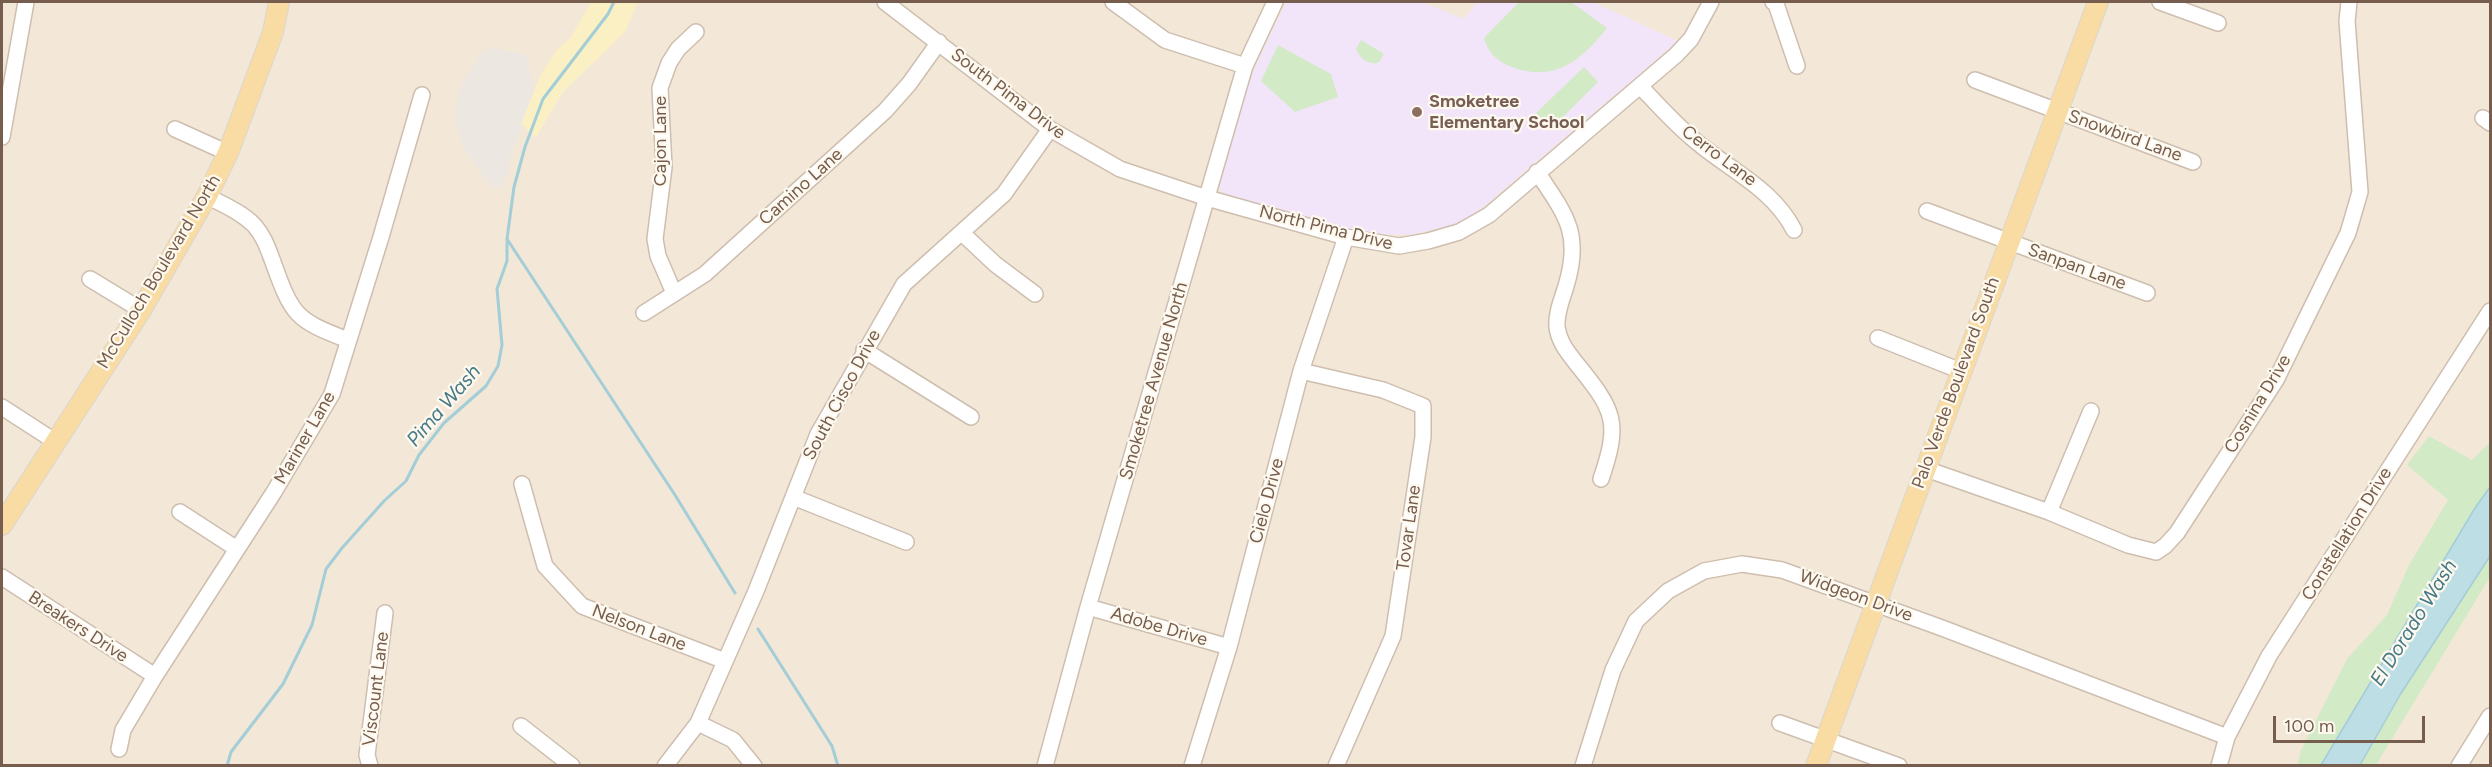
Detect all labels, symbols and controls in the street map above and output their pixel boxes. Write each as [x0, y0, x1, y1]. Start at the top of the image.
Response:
street label: South Pima Drive [946, 44, 1070, 144]
place label: Smoketree Elementary School [1429, 91, 1584, 134]
street label: Cajon Lane [650, 96, 672, 186]
marker: Smoketree Elementary School [1410, 105, 1424, 119]
street label: Snowbird Lane [2065, 105, 2185, 167]
street label: Cerro Lane [1677, 121, 1761, 191]
street label: Camino Lane [755, 144, 847, 230]
street label: McCulloch Boulevard North [92, 171, 226, 373]
street label: North Pima Drive [1257, 201, 1395, 255]
street label: Sanpan Lane [2025, 239, 2129, 295]
street label: Palo Verde Boulevard South [1908, 274, 2004, 492]
street label: Smoketree Avenue North [1115, 280, 1193, 482]
street label: South Cisco Drive [799, 326, 885, 464]
street label: Cosnina Drive [2220, 351, 2296, 457]
water label: Pima Wash [402, 360, 486, 452]
street label: Mariner Lane [270, 388, 340, 488]
street label: Cielo Drive [1245, 456, 1289, 546]
street label: Constellation Drive [2297, 463, 2397, 605]
street label: Tovar Lane [1392, 484, 1426, 572]
water label: El Dorado Wash [2366, 556, 2462, 690]
street label: Widgeon Drive [1796, 566, 1916, 626]
street label: Breakers Drive [24, 587, 132, 667]
street label: Nelson Lane [589, 600, 689, 656]
street label: Adobe Drive [1108, 603, 1210, 651]
street label: Viscount Lane [358, 631, 394, 747]
scale bar [2276, 704, 2428, 742]
text: 100 m [2284, 715, 2334, 737]

